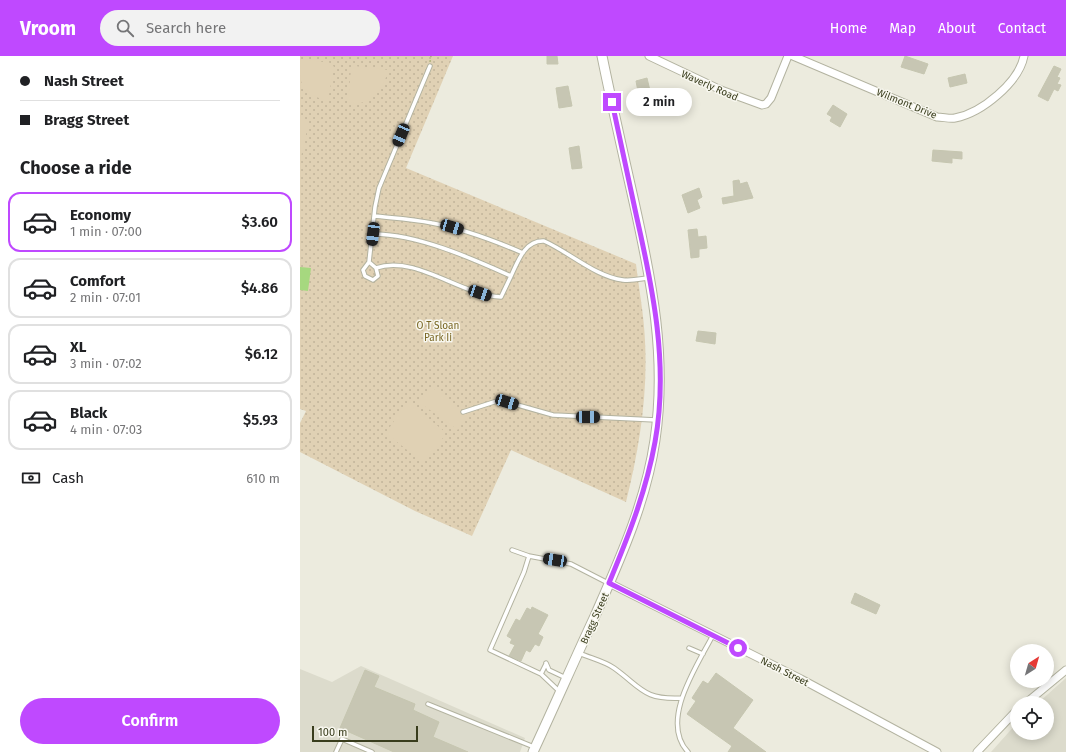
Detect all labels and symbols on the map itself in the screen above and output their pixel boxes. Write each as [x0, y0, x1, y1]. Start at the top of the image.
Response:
street label: Waverly Road [679, 68, 740, 104]
street label: Wilmont Drive [875, 86, 939, 121]
callout: 2 min [626, 88, 692, 116]
route end [603, 93, 621, 111]
car [391, 122, 411, 148]
car [439, 218, 465, 236]
car [366, 221, 380, 247]
car [467, 283, 493, 303]
park label: O T Sloan Park Ii [417, 320, 459, 344]
car [494, 393, 520, 411]
car [576, 411, 600, 423]
car [542, 552, 568, 568]
street label: Bragg Street [578, 590, 612, 646]
route start [729, 639, 747, 657]
north arrow [1010, 644, 1054, 688]
street label: Nash Street [758, 655, 811, 689]
scale bar [312, 724, 418, 743]

